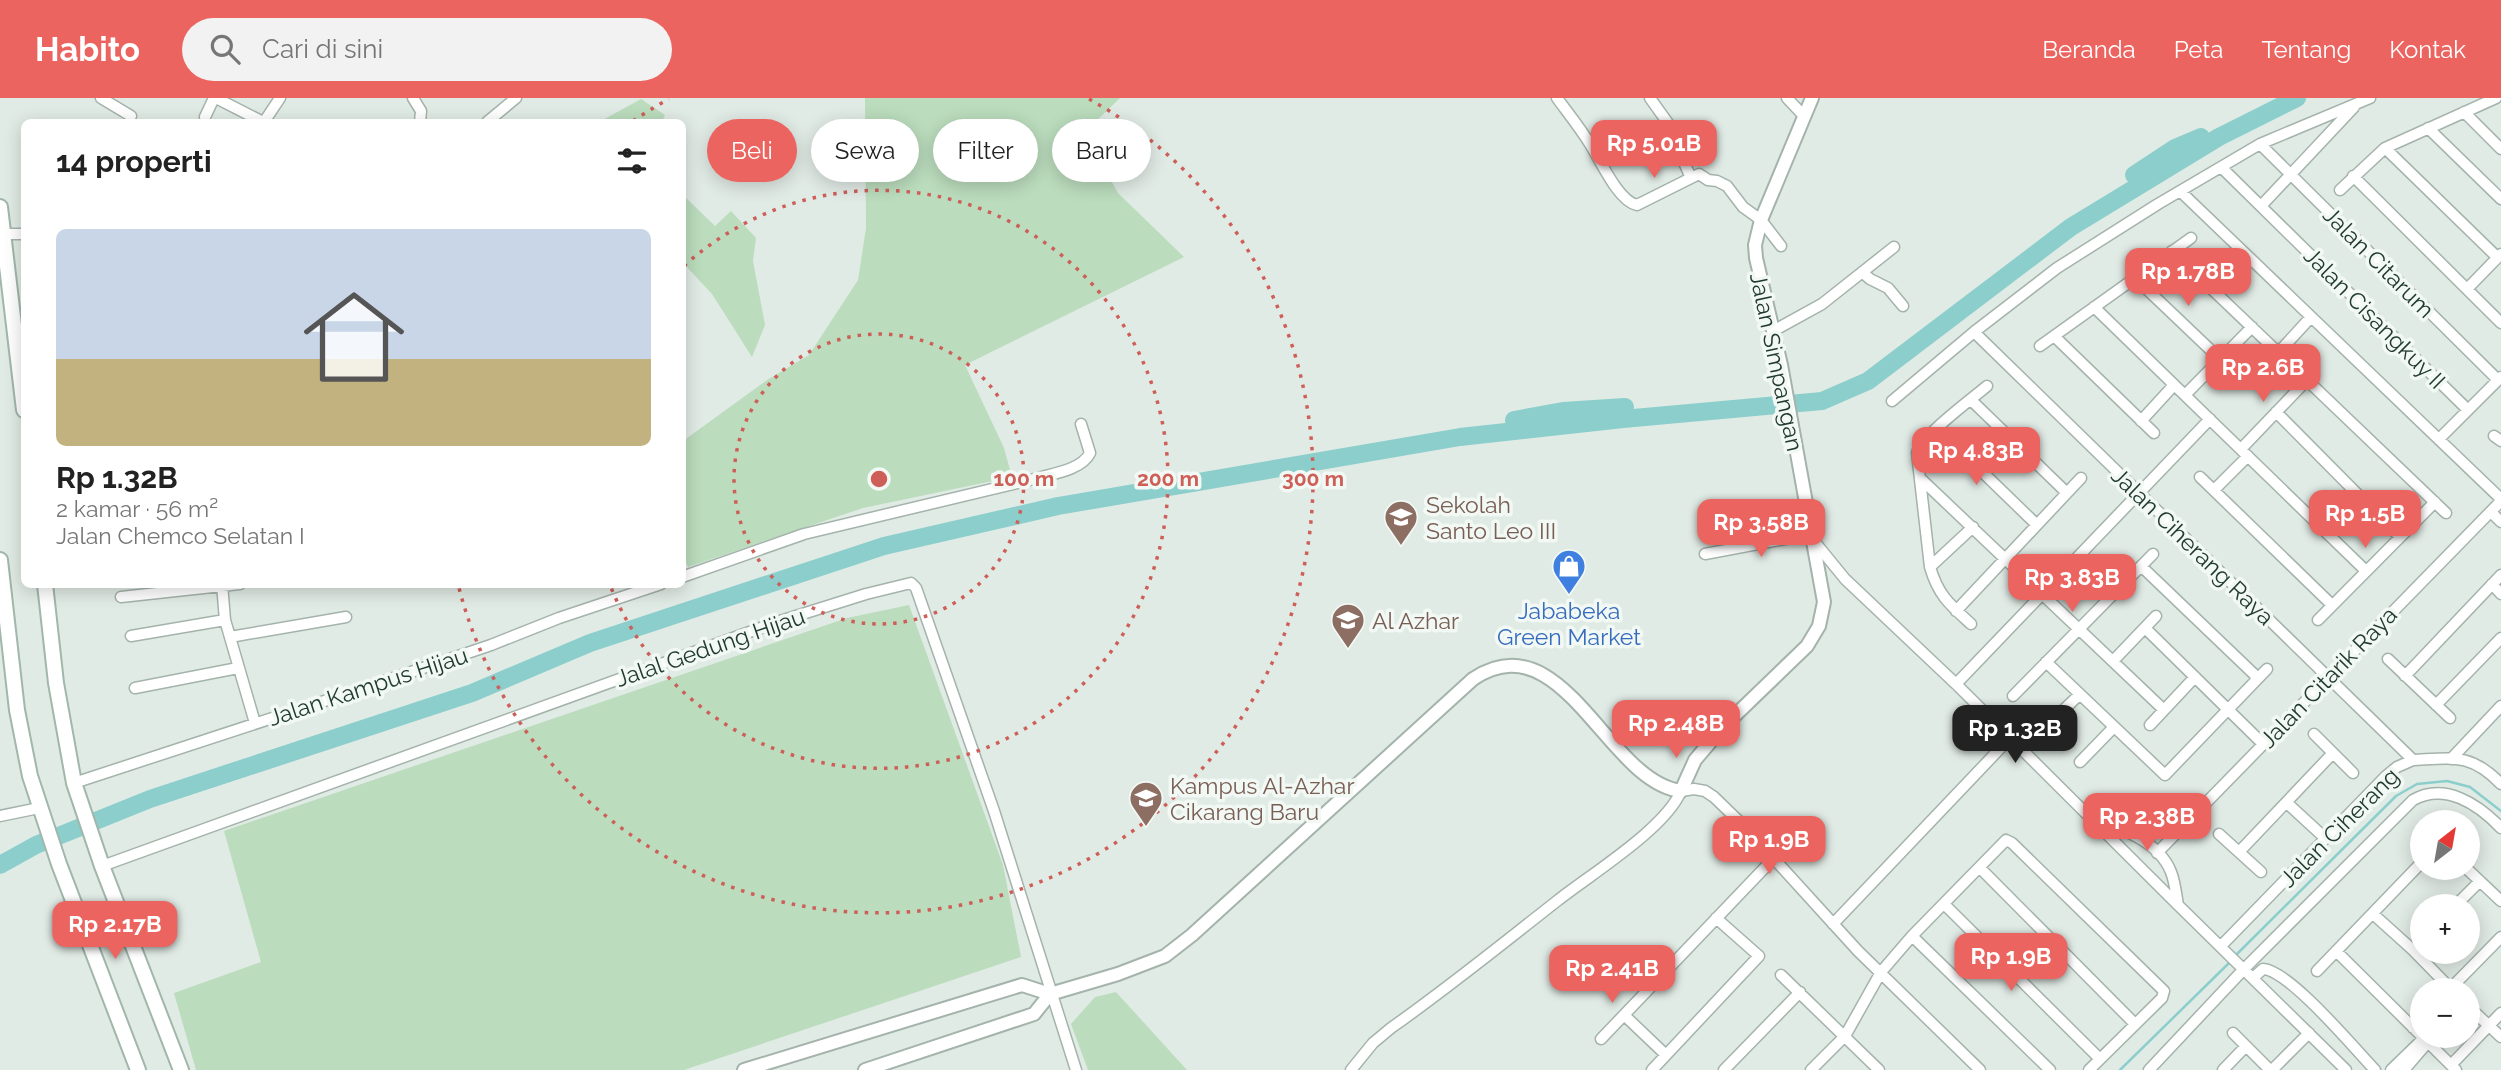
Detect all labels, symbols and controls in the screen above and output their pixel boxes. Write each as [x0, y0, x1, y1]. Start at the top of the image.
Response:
search box [182, 18, 672, 81]
text: Habito [35, 30, 140, 69]
icon: search [206, 30, 244, 68]
text: Cari di sini [262, 34, 383, 64]
text: Beranda [2042, 35, 2136, 64]
text: Peta [2174, 35, 2223, 64]
text: Tentang [2261, 35, 2351, 64]
text: Kontak [2389, 35, 2466, 64]
chip: Beli [707, 119, 797, 182]
chip: Sewa [811, 119, 919, 182]
chip: Filter [933, 119, 1038, 182]
chip: Baru [1052, 119, 1151, 182]
pin: Rp 5.01B [1582, 120, 1726, 180]
text: Rp 5.01B [1607, 129, 1701, 156]
icon: filters [613, 142, 651, 180]
text: 14 properti [56, 144, 212, 179]
street label: Jalan Citarum [2318, 201, 2440, 323]
street label: Jalan Cisangkuy II [2299, 242, 2451, 394]
pin: Rp 1.78B [2116, 248, 2260, 308]
text: Rp 1.78B [2141, 257, 2235, 284]
street label: Jalan Simpangan [1745, 270, 1809, 454]
icon: home [291, 274, 417, 400]
pin: Rp 2.6B [2198, 344, 2328, 404]
text: Rp 2.6B [2221, 353, 2305, 380]
pin: Rp 4.83B [1904, 428, 2048, 487]
text: Rp 4.83B [1928, 436, 2024, 463]
text: Rp 1.32B [56, 460, 178, 495]
street label: Jalan Ciherang Raya [2106, 462, 2280, 630]
text: 100 m [994, 466, 1054, 491]
text: 200 m [1137, 466, 1199, 491]
text: 300 m [1282, 466, 1344, 491]
centre of rings [867, 467, 891, 491]
pin: Rp 1.5B [2300, 490, 2430, 550]
place label: Sekolah Santo Leo III [1426, 491, 1556, 544]
text: 2 kamar · 56 m² [56, 495, 218, 522]
school or university icon: Sekolah Santo Leo III [1382, 498, 1420, 547]
text: Rp 1.5B [2325, 499, 2405, 526]
pin: Rp 3.58B [1689, 500, 1833, 559]
text: Rp 3.58B [1713, 508, 1809, 535]
text: Jalan Chemco Selatan I [56, 522, 305, 549]
shop icon: Jababeka Green Market [1550, 547, 1588, 596]
pin: Rp 3.83B [2000, 554, 2144, 614]
text: Rp 3.83B [2024, 563, 2120, 590]
place label: Jababeka Green Market [1497, 597, 1641, 650]
school or university icon: Al Azhar [1329, 601, 1367, 650]
street label: Jalan Citarik Raya [2254, 601, 2402, 753]
street label: Jalal Gedung Hijau [612, 602, 808, 692]
place label: Al Azhar [1372, 607, 1459, 634]
street label: Jalan Kampus Hijau [265, 641, 471, 731]
pin: Rp 2.48B [1604, 700, 1748, 760]
pin: Rp 1.32B [1943, 706, 2087, 765]
text: Rp 2.48B [1628, 709, 1724, 736]
text: Rp 1.32B [1968, 714, 2062, 741]
street label: Jalan Ciherang [2274, 762, 2404, 892]
place label: Kampus Al-Azhar Cikarang Baru [1170, 772, 1354, 825]
school or university icon: Kampus Al-Azhar Cikarang Baru [1127, 779, 1165, 828]
pin: Rp 2.38B [2075, 794, 2219, 853]
text: Rp 2.38B [2099, 802, 2195, 829]
north arrow [2410, 810, 2480, 880]
map controls [2410, 810, 2480, 1048]
pin: Rp 1.9B [1704, 816, 1834, 876]
text: Rp 1.9B [1728, 825, 1810, 852]
button: + [2410, 894, 2480, 964]
pin: Rp 2.17B [43, 902, 187, 961]
text: Rp 2.17B [68, 910, 162, 937]
pin: Rp 1.9B [1946, 934, 2076, 993]
text: Rp 1.9B [1970, 942, 2052, 969]
pin: Rp 2.41B [1540, 946, 1684, 1005]
text: Rp 2.41B [1565, 954, 1659, 981]
button: − [2410, 978, 2480, 1048]

